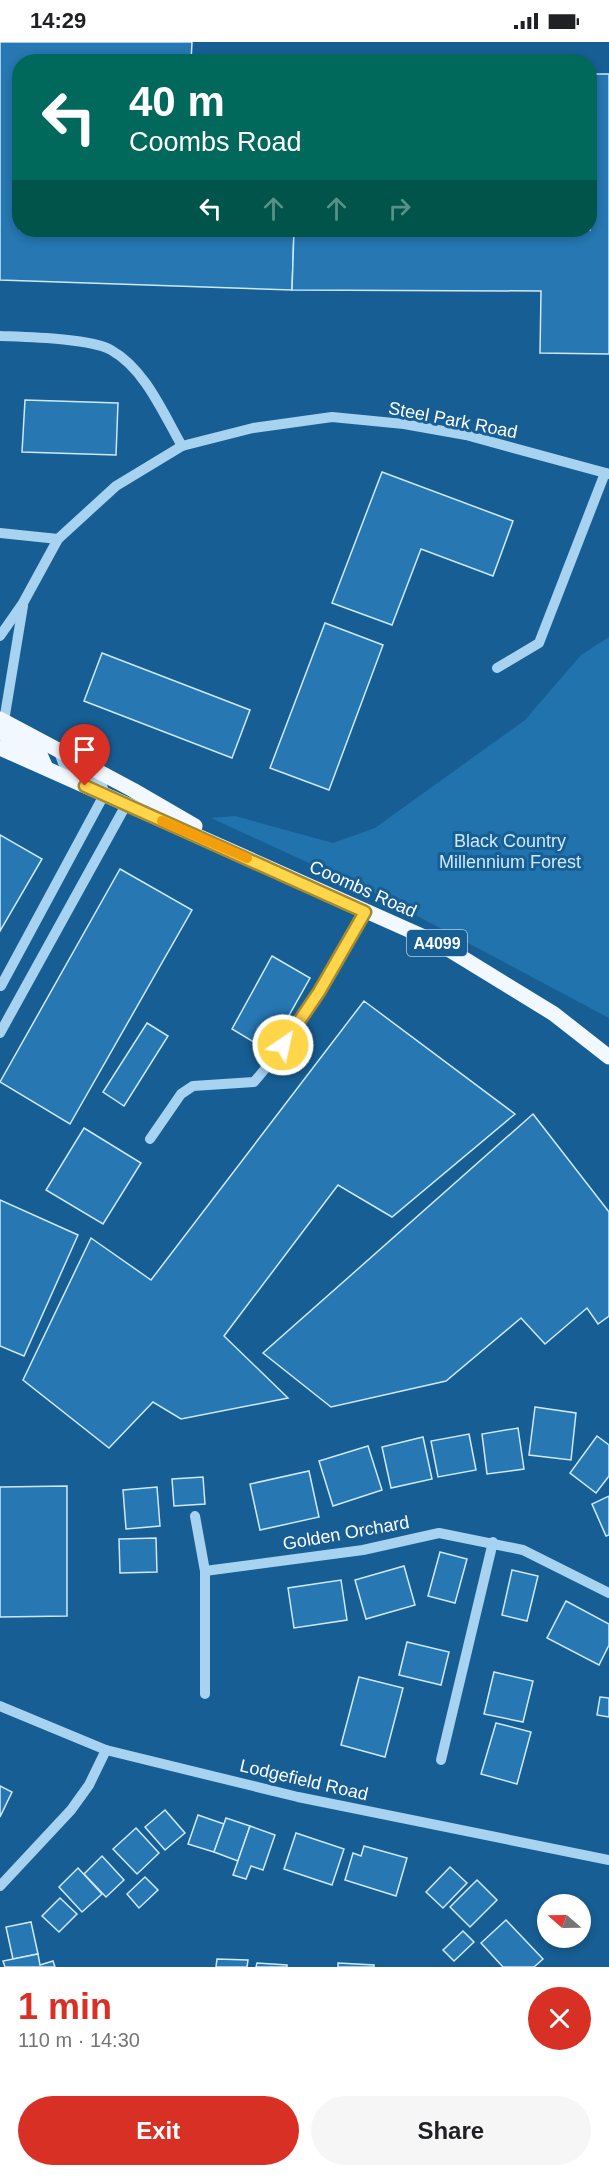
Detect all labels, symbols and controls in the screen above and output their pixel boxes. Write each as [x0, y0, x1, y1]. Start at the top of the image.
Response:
text: 14:29 [30, 8, 86, 33]
icon: left [30, 78, 108, 156]
text: 40 m [129, 78, 225, 125]
text: Coombs Road [129, 127, 302, 157]
icon: left [194, 192, 227, 225]
icon: ahead [257, 192, 290, 225]
icon: ahead [320, 192, 353, 225]
icon: right [383, 192, 416, 225]
street label: Steel Park Road [387, 398, 519, 442]
pin [59, 724, 110, 786]
icon: arrive [68, 733, 101, 766]
park label: Black Country Millennium Forest [439, 831, 581, 872]
street label: Coombs Road [306, 856, 420, 922]
road number: A4099 [407, 930, 467, 956]
position arrow [251, 1013, 315, 1077]
street label: Golden Orchard [281, 1512, 411, 1554]
street label: Lodgefield Road [238, 1756, 370, 1804]
north arrow [537, 1894, 591, 1948]
map controls [537, 1894, 591, 1948]
text: 1 min [18, 1986, 112, 2027]
button: close [528, 1987, 591, 2050]
text: 110 m · 14:30 [18, 2029, 140, 2051]
button: Exit [18, 2096, 299, 2165]
button: Share [311, 2096, 591, 2165]

